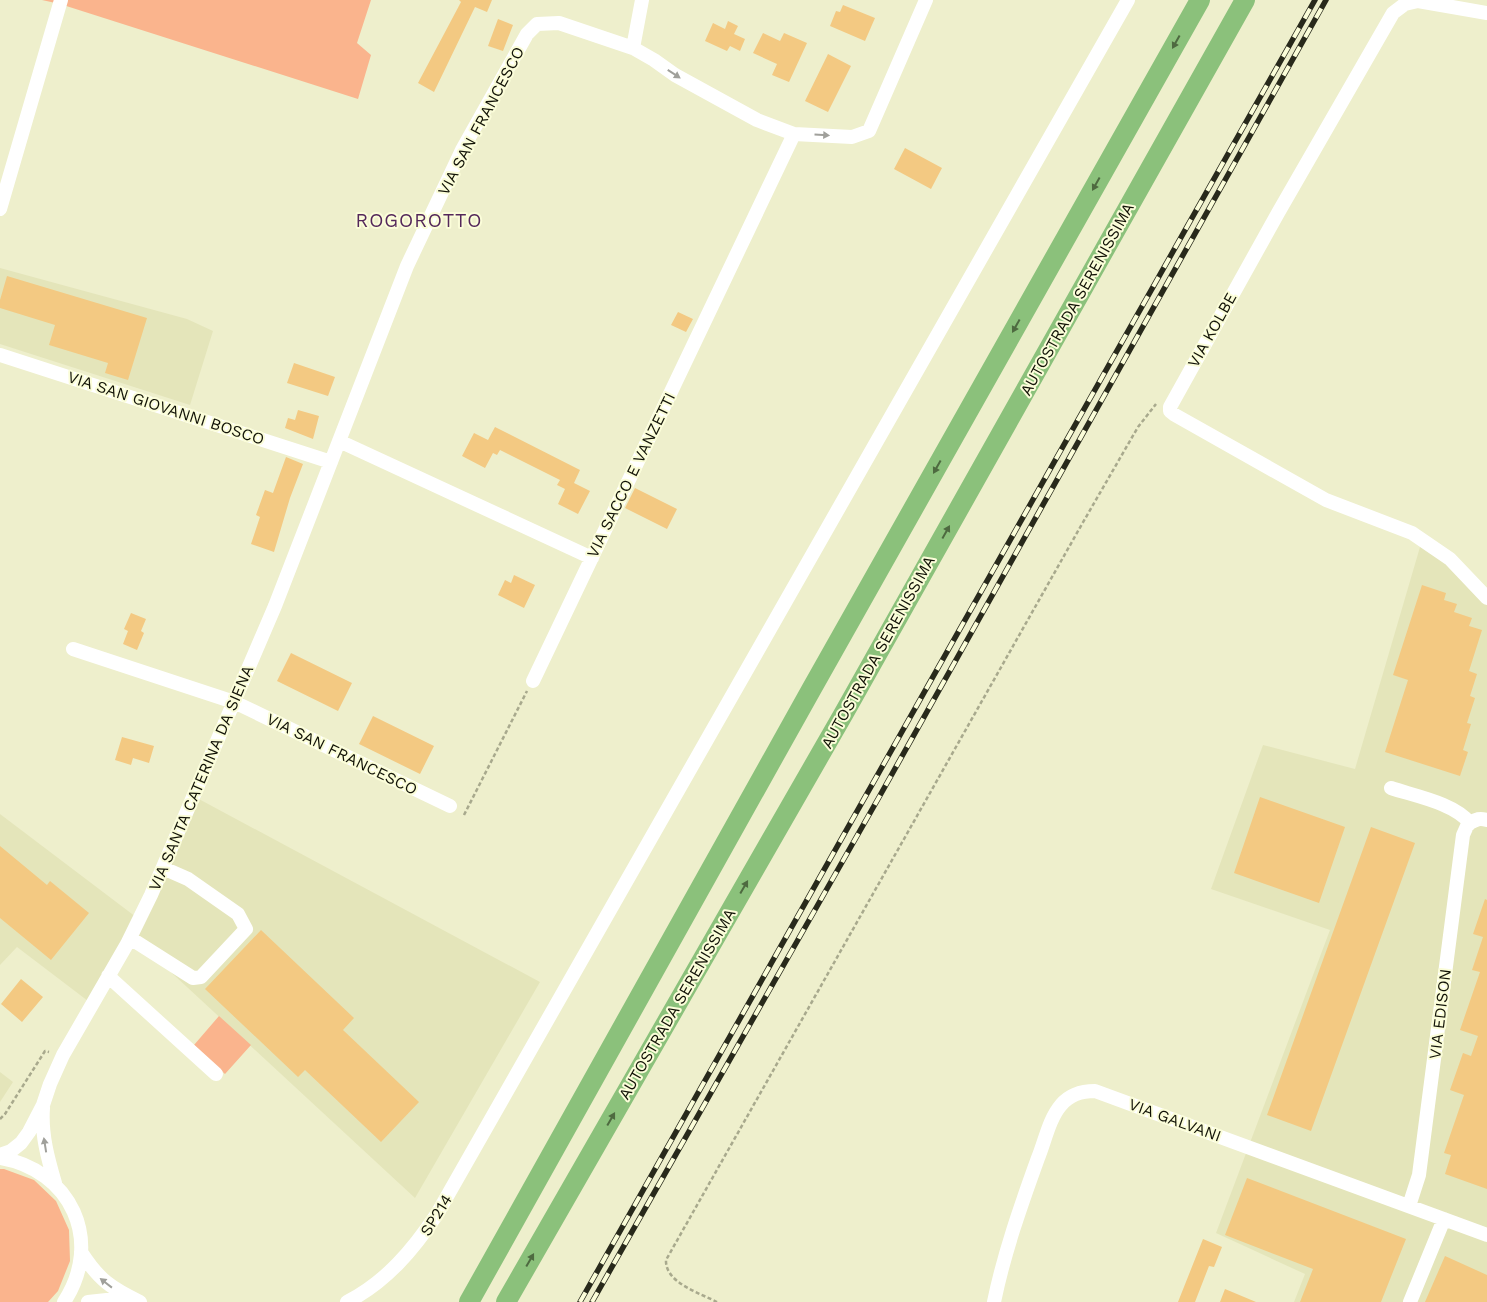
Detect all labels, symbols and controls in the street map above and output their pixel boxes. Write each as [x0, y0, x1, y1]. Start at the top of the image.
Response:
one-way arrow [1172, 35, 1180, 50]
street label: VIA SAN FRANCESCO [434, 43, 528, 199]
one-way arrow [667, 69, 681, 79]
one-way arrow [814, 132, 830, 140]
one-way arrow [1092, 177, 1101, 191]
street label: AUTOSTRADA SERENISSIMA [1016, 199, 1138, 399]
district label: ROGOROTTO [356, 209, 482, 232]
street label: VIA KOLBE [1184, 289, 1240, 371]
one-way arrow [1012, 319, 1021, 332]
street label: VIA SAN GIOVANNI BOSCO [65, 367, 267, 449]
street label: VIA SACCO E VANZETTI [583, 389, 679, 561]
one-way arrow [932, 460, 941, 474]
one-way arrow [941, 526, 950, 539]
street label: AUTOSTRADA SERENISSIMA [817, 552, 939, 752]
street label: VIA SANTA CATERINA DA SIENA [145, 662, 257, 894]
street label: VIA SAN FRANCESCO [263, 709, 421, 799]
one-way arrow [740, 879, 748, 894]
street label: AUTOSTRADA SERENISSIMA [614, 905, 740, 1103]
street label: VIA EDISON [1425, 968, 1455, 1060]
street label: VIA GALVANI [1126, 1094, 1224, 1146]
one-way arrow [607, 1111, 615, 1126]
one-way arrow [41, 1137, 49, 1153]
street label: SP214 [416, 1191, 456, 1239]
one-way arrow [526, 1253, 535, 1266]
one-way arrow [100, 1277, 113, 1288]

